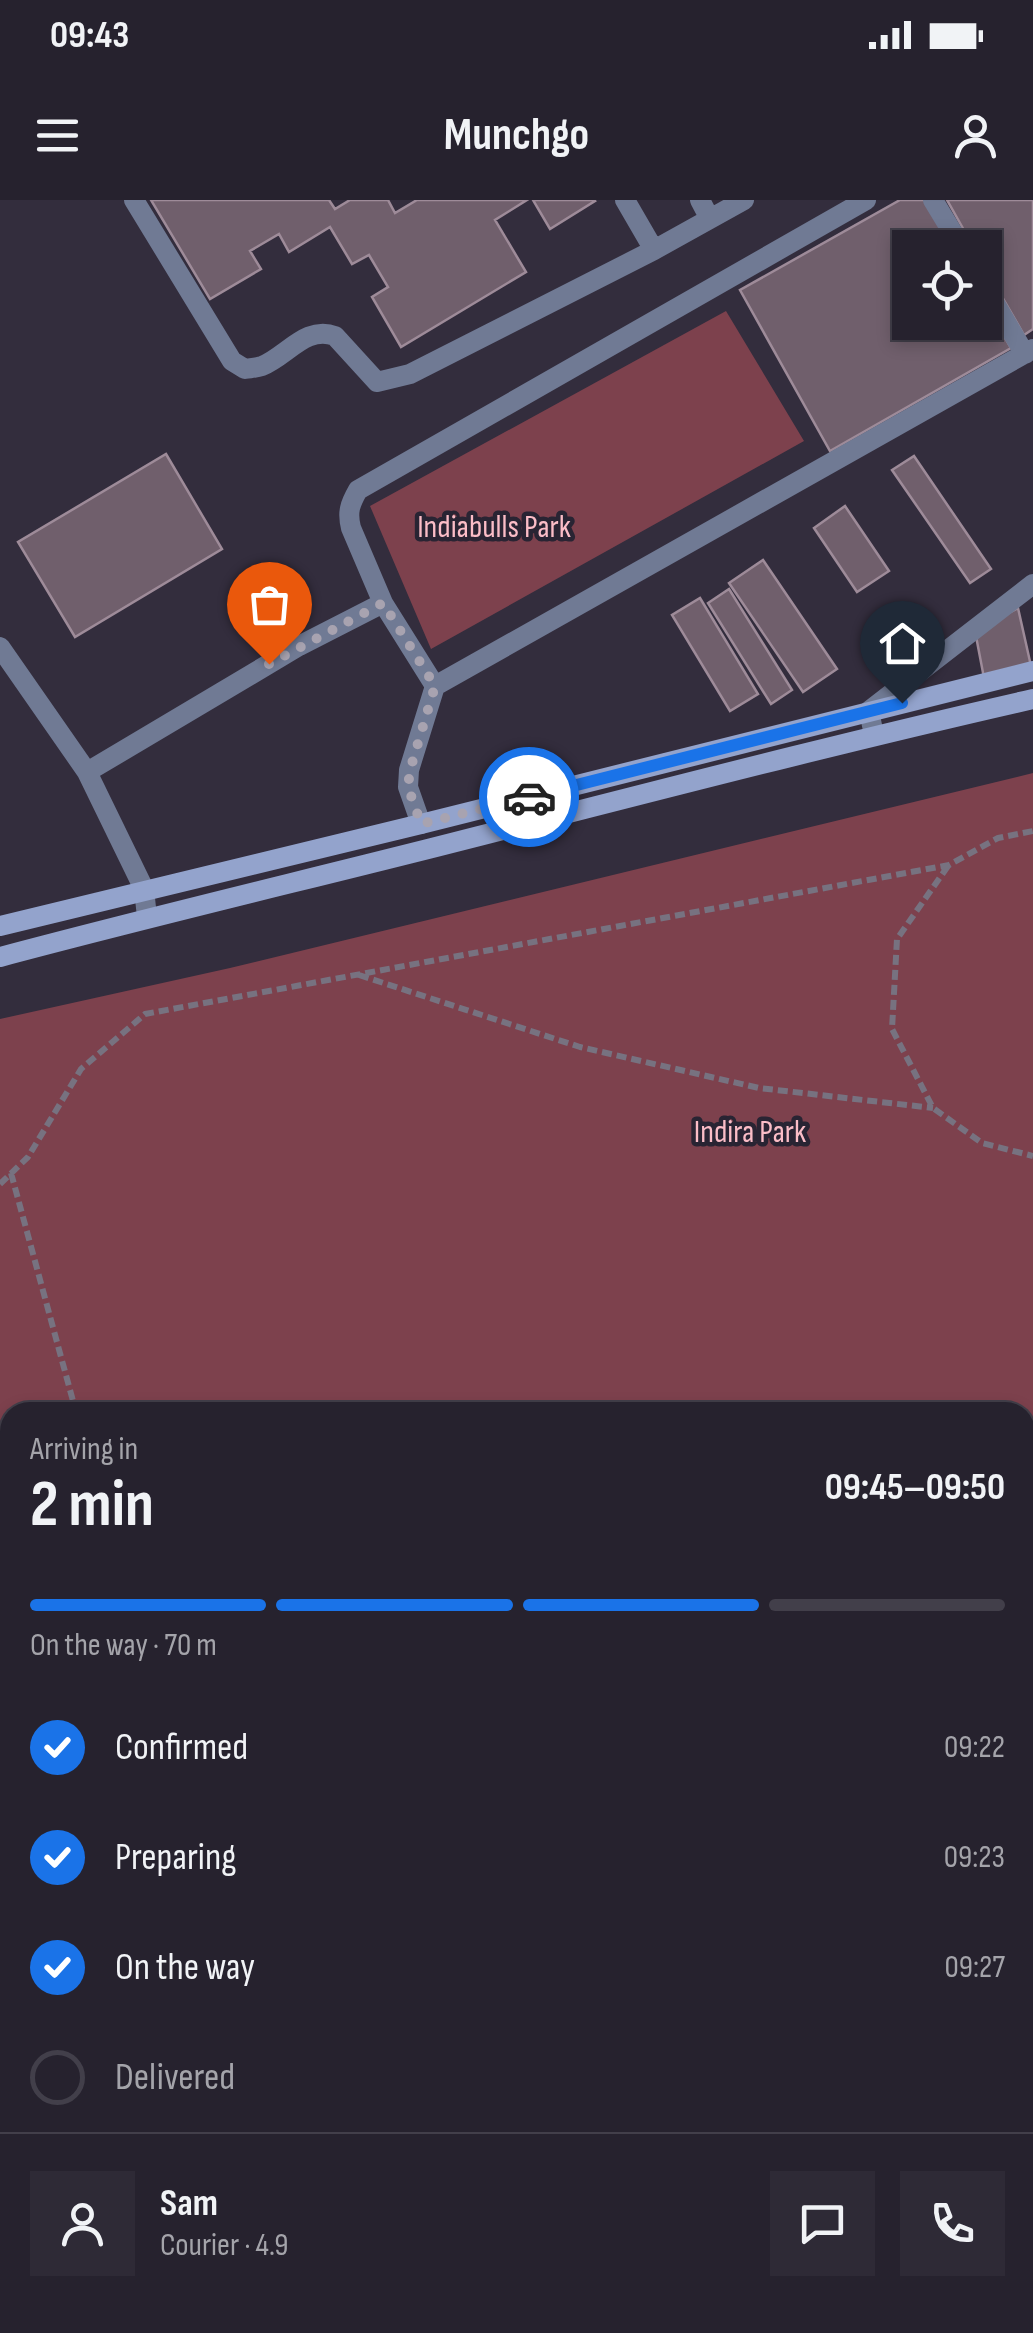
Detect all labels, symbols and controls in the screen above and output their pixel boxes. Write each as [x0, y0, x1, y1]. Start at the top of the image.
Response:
text: 09:43 [50, 13, 129, 58]
icon: menu [30, 108, 85, 163]
text: Munchgo [444, 108, 589, 163]
icon: person [948, 108, 1003, 163]
map controls [892, 230, 1002, 340]
button: locate [892, 230, 1002, 340]
park label: Indiabulls Park [417, 508, 571, 547]
pin [227, 562, 312, 665]
icon: bag [242, 577, 297, 632]
pin [860, 601, 945, 704]
icon: home [875, 616, 930, 671]
courier [479, 747, 579, 847]
icon: car [502, 770, 557, 825]
park label: Indira Park [694, 1113, 806, 1152]
text: Arriving in [30, 1430, 138, 1469]
text: 09:45–09:50 [825, 1465, 1005, 1510]
text: 2 min [30, 1467, 154, 1545]
text: On the way · 70 m [30, 1626, 217, 1665]
icon: check [30, 1720, 85, 1775]
text: Confirmed [115, 1725, 248, 1770]
text: 09:22 [944, 1728, 1005, 1767]
icon: check [30, 1830, 85, 1885]
text: Preparing [115, 1835, 236, 1880]
text: 09:23 [944, 1838, 1005, 1877]
icon: check [30, 1940, 85, 1995]
text: On the way [115, 1945, 255, 1990]
text: 09:27 [944, 1948, 1005, 1987]
text: Delivered [115, 2055, 235, 2100]
button: person [30, 2171, 135, 2276]
button: chat [770, 2171, 875, 2276]
button: phone [900, 2171, 1005, 2276]
text: Sam [160, 2181, 218, 2226]
text: Courier · 4.9 [160, 2226, 288, 2265]

